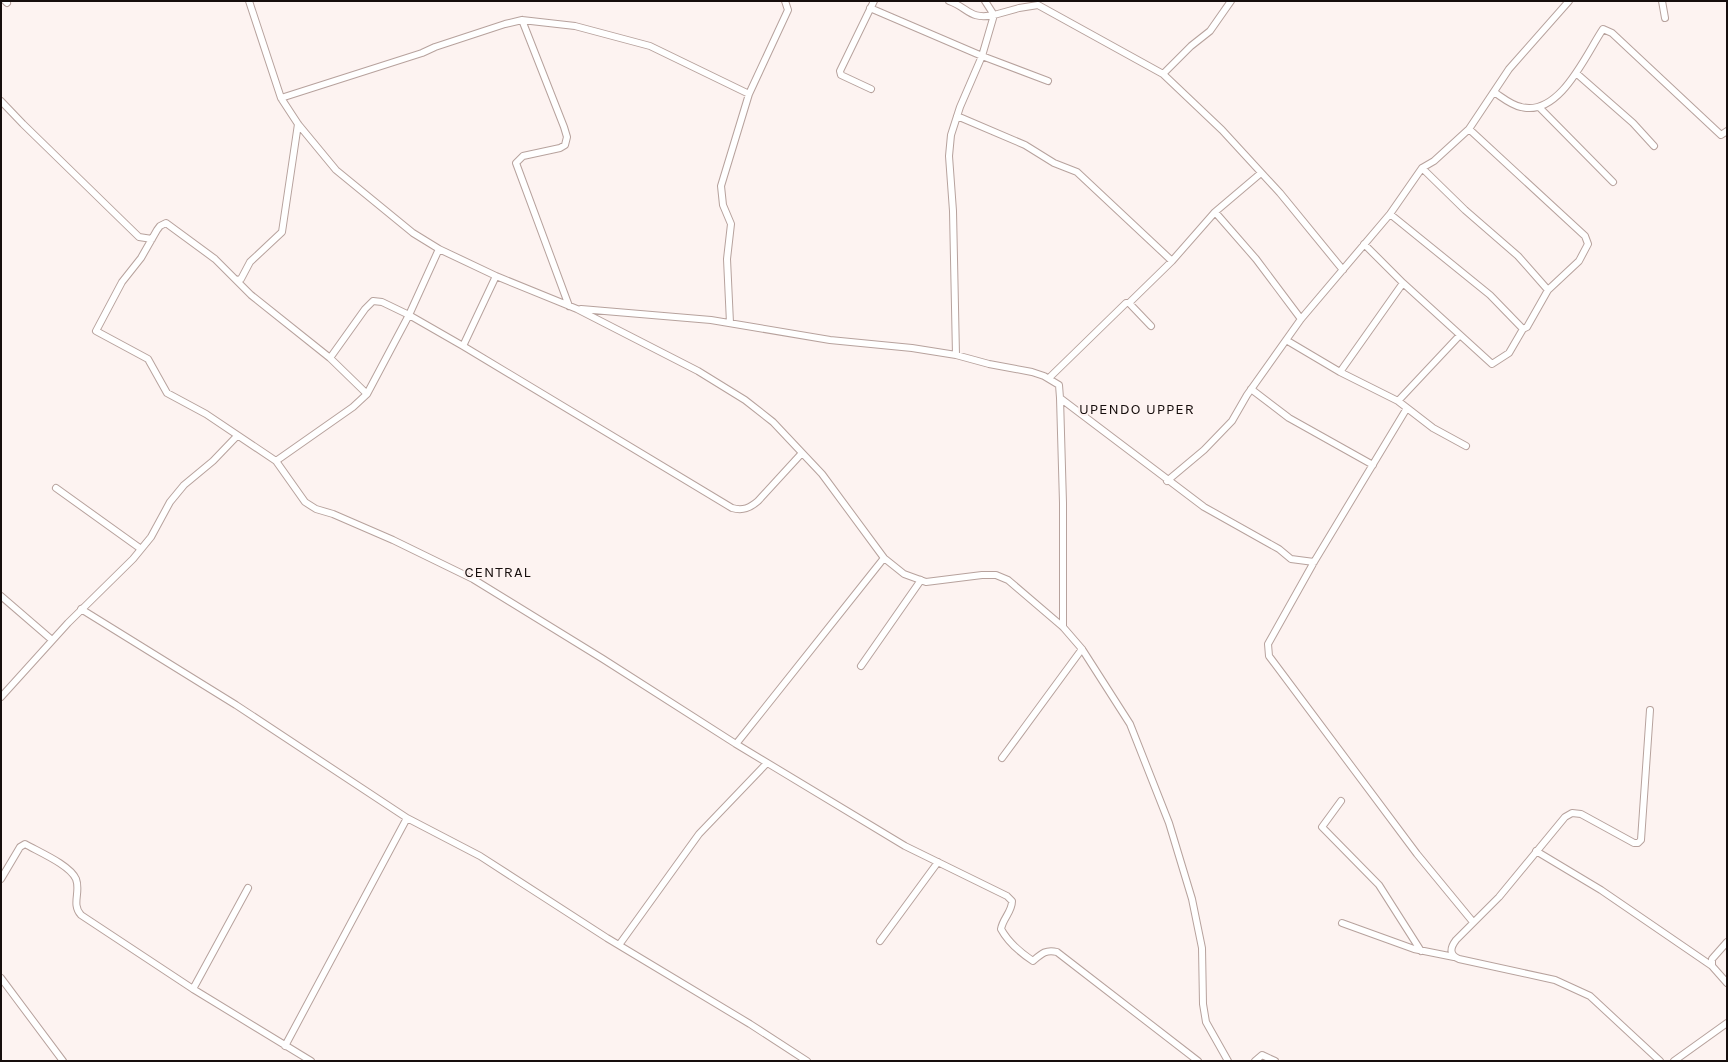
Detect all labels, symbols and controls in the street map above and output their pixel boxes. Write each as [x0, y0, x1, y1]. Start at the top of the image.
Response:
district label: UPENDO UPPER [1079, 400, 1195, 418]
district label: CENTRAL [464, 563, 532, 581]

